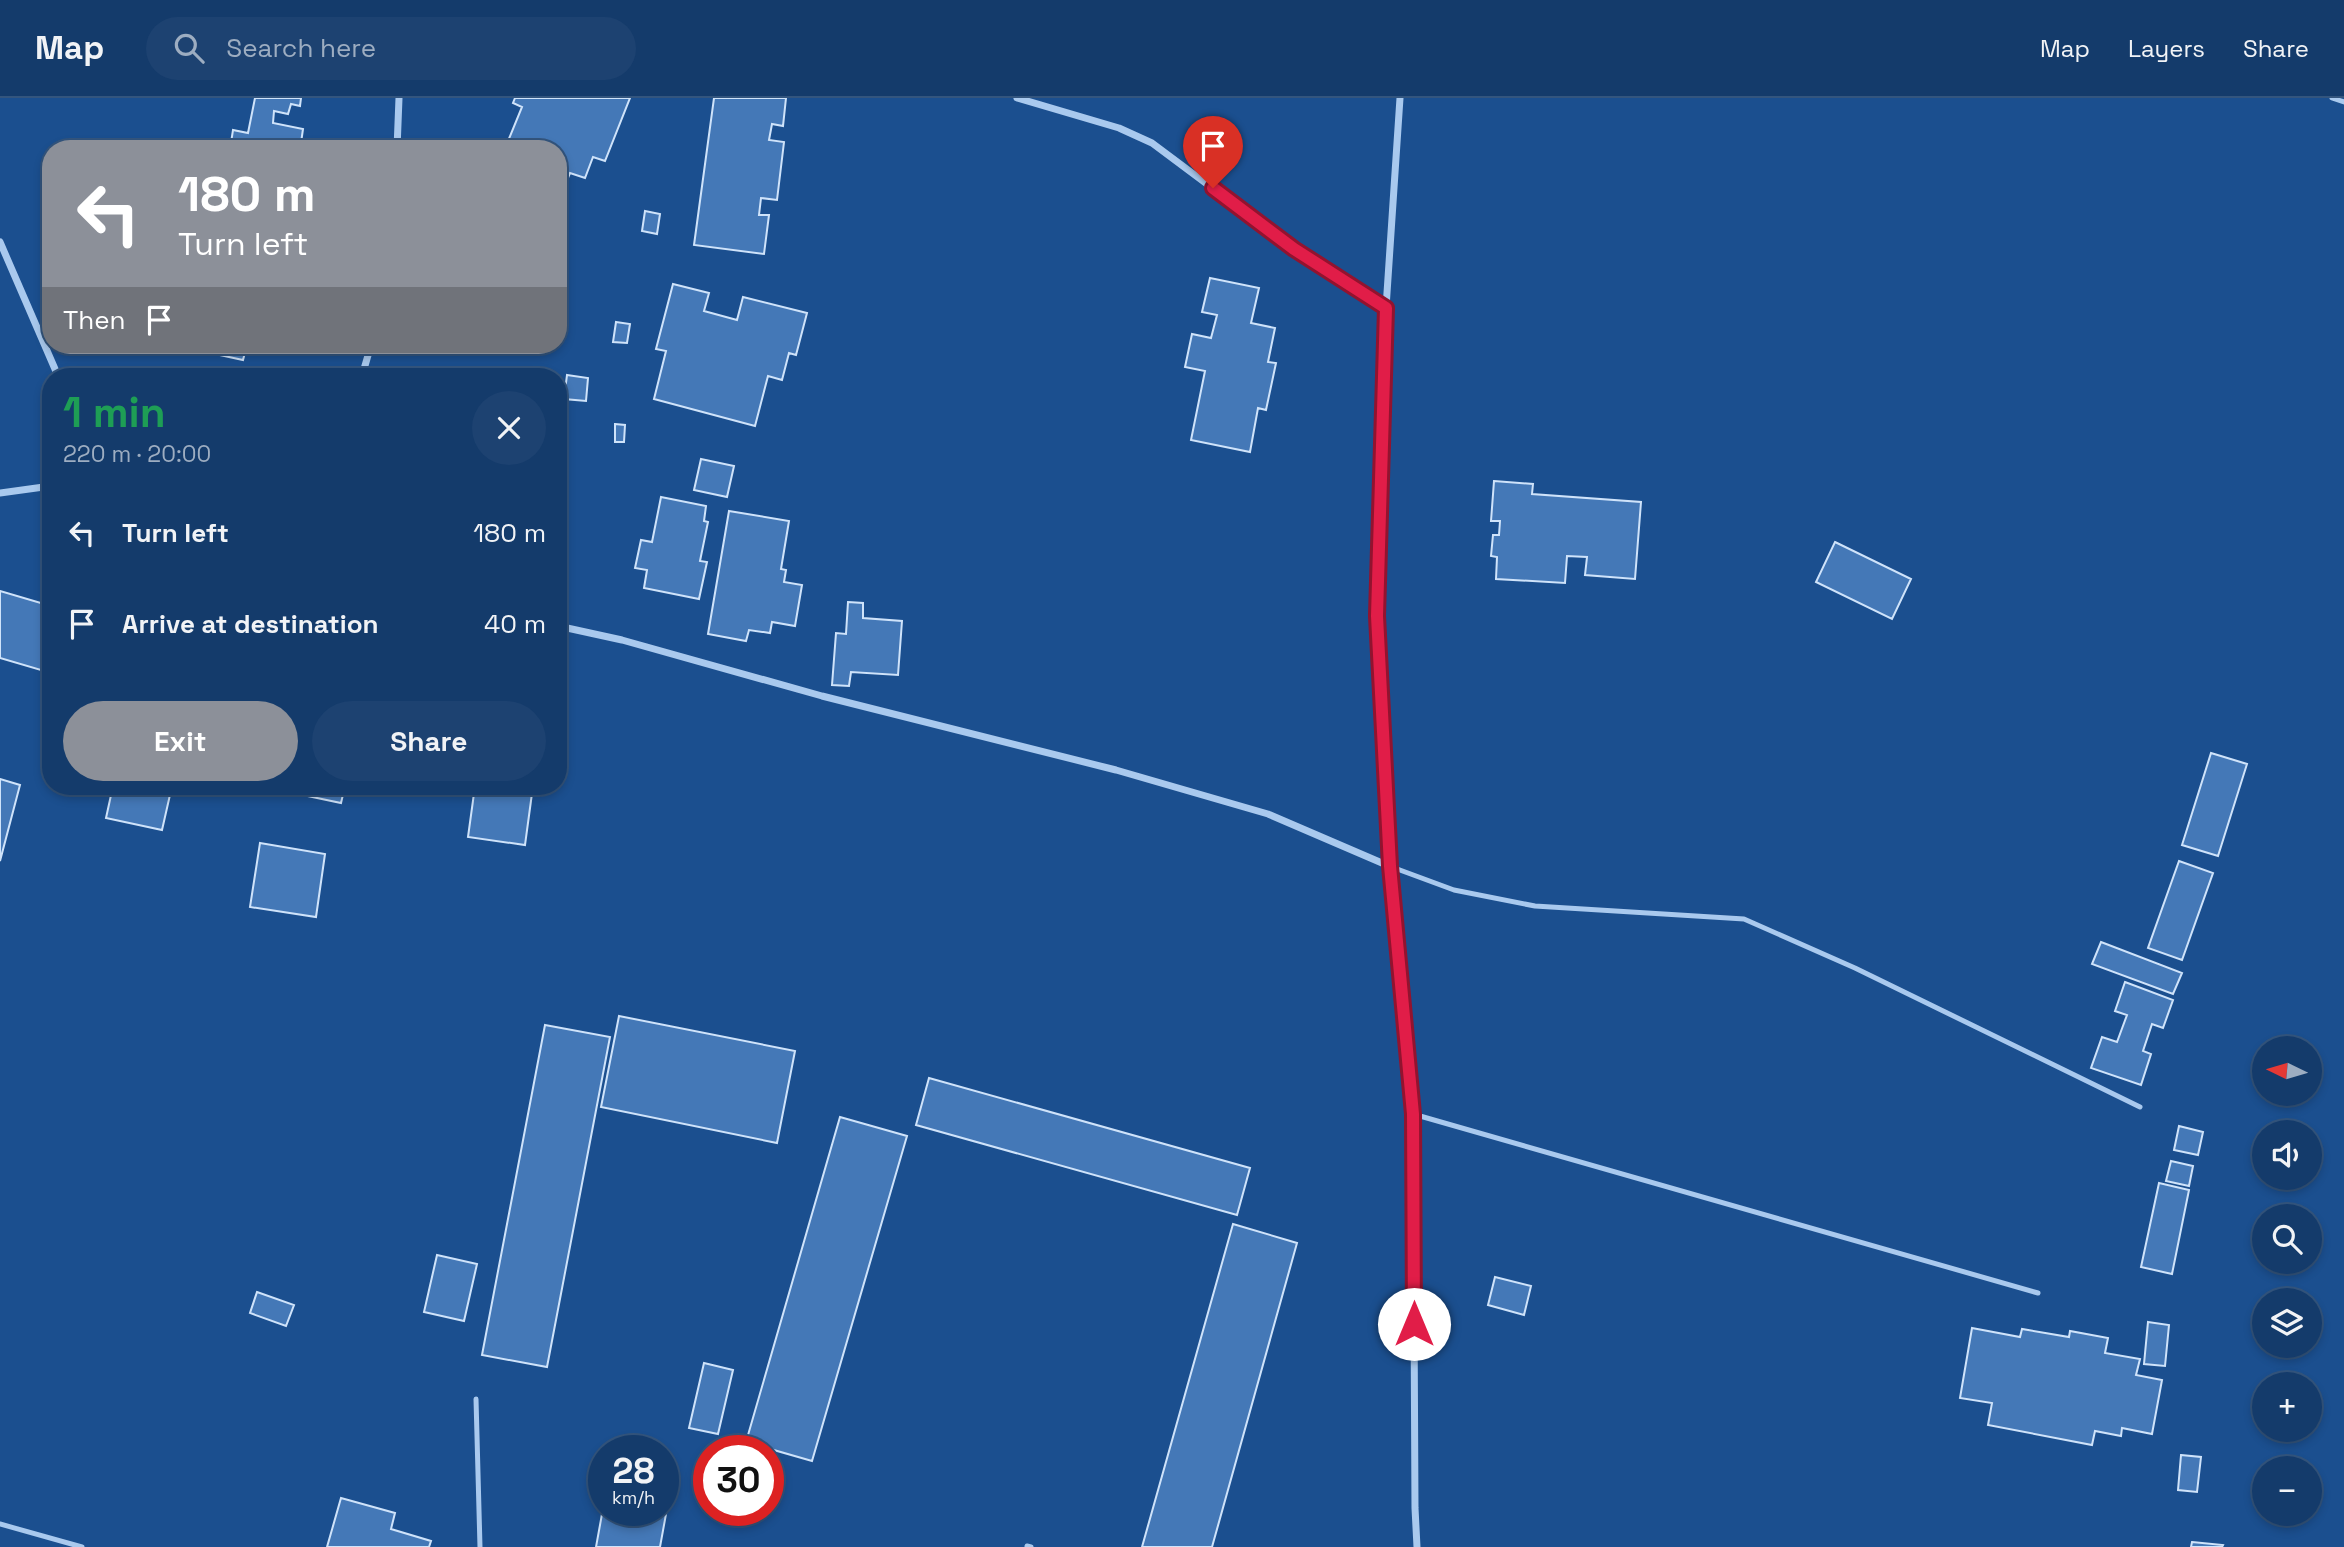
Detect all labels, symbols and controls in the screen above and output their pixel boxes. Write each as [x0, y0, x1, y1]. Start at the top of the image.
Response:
search box [146, 17, 636, 80]
text: Map [35, 27, 104, 69]
icon: search [170, 29, 208, 67]
text: Search here [226, 31, 376, 65]
text: Map [2040, 33, 2090, 64]
text: Layers [2128, 33, 2205, 64]
text: Share [2243, 33, 2309, 64]
pin [1183, 116, 1243, 188]
icon: arrive [1194, 127, 1232, 165]
text: 180 m [178, 163, 316, 225]
icon: left [63, 168, 154, 259]
text: Turn left [178, 224, 308, 264]
icon: arrive [140, 301, 178, 339]
text: Then [63, 303, 126, 337]
text: 1 min [63, 386, 166, 439]
button: close [472, 391, 546, 465]
text: 220 m · 20:00 [63, 439, 211, 469]
icon: left [63, 514, 101, 552]
text: Turn left [122, 516, 229, 550]
text: 180 m [473, 516, 546, 550]
icon: arrive [63, 605, 101, 643]
text: Arrive at destination [122, 607, 379, 641]
text: 40 m [484, 607, 546, 641]
button: Exit [63, 701, 298, 781]
button: Share [312, 701, 546, 781]
north arrow [2252, 1036, 2322, 1106]
map controls [2252, 1036, 2322, 1526]
button: sound [2252, 1120, 2322, 1190]
button: search [2252, 1204, 2322, 1274]
position arrow [1377, 1287, 1451, 1361]
button: layers [2252, 1288, 2322, 1358]
button: + [2252, 1372, 2322, 1442]
speed limit sign: 30 [693, 1435, 784, 1526]
text: 28 [613, 1449, 654, 1493]
button: − [2252, 1456, 2322, 1526]
text: km/h [612, 1486, 655, 1509]

